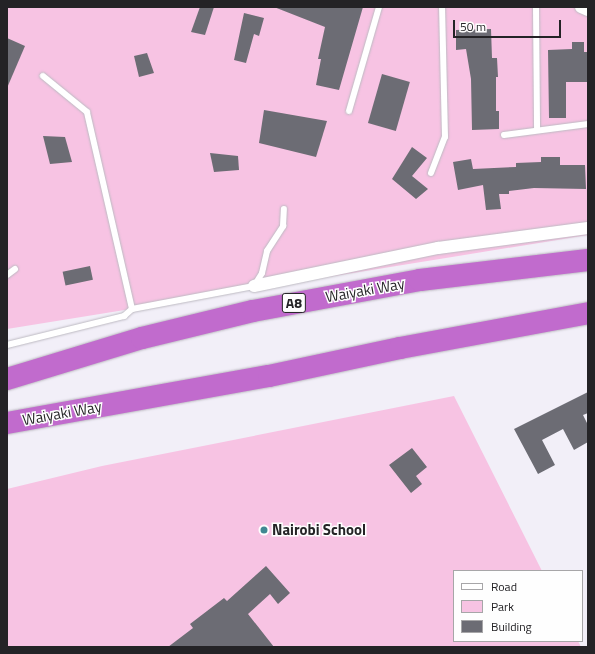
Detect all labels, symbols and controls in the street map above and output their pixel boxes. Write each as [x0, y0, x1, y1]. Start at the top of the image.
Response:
scale bar [455, 12, 563, 38]
text: 50 m [460, 17, 486, 36]
street label: Waiyaki Way [324, 274, 406, 306]
road number: A8 [281, 291, 307, 315]
street label: Waiyaki Way [21, 397, 103, 429]
place label: Nairobi School [272, 521, 366, 539]
marker: Nairobi School [259, 525, 269, 535]
legend [453, 570, 583, 642]
text: Road [491, 577, 517, 596]
text: Park [491, 597, 514, 616]
text: Building [491, 617, 532, 636]

